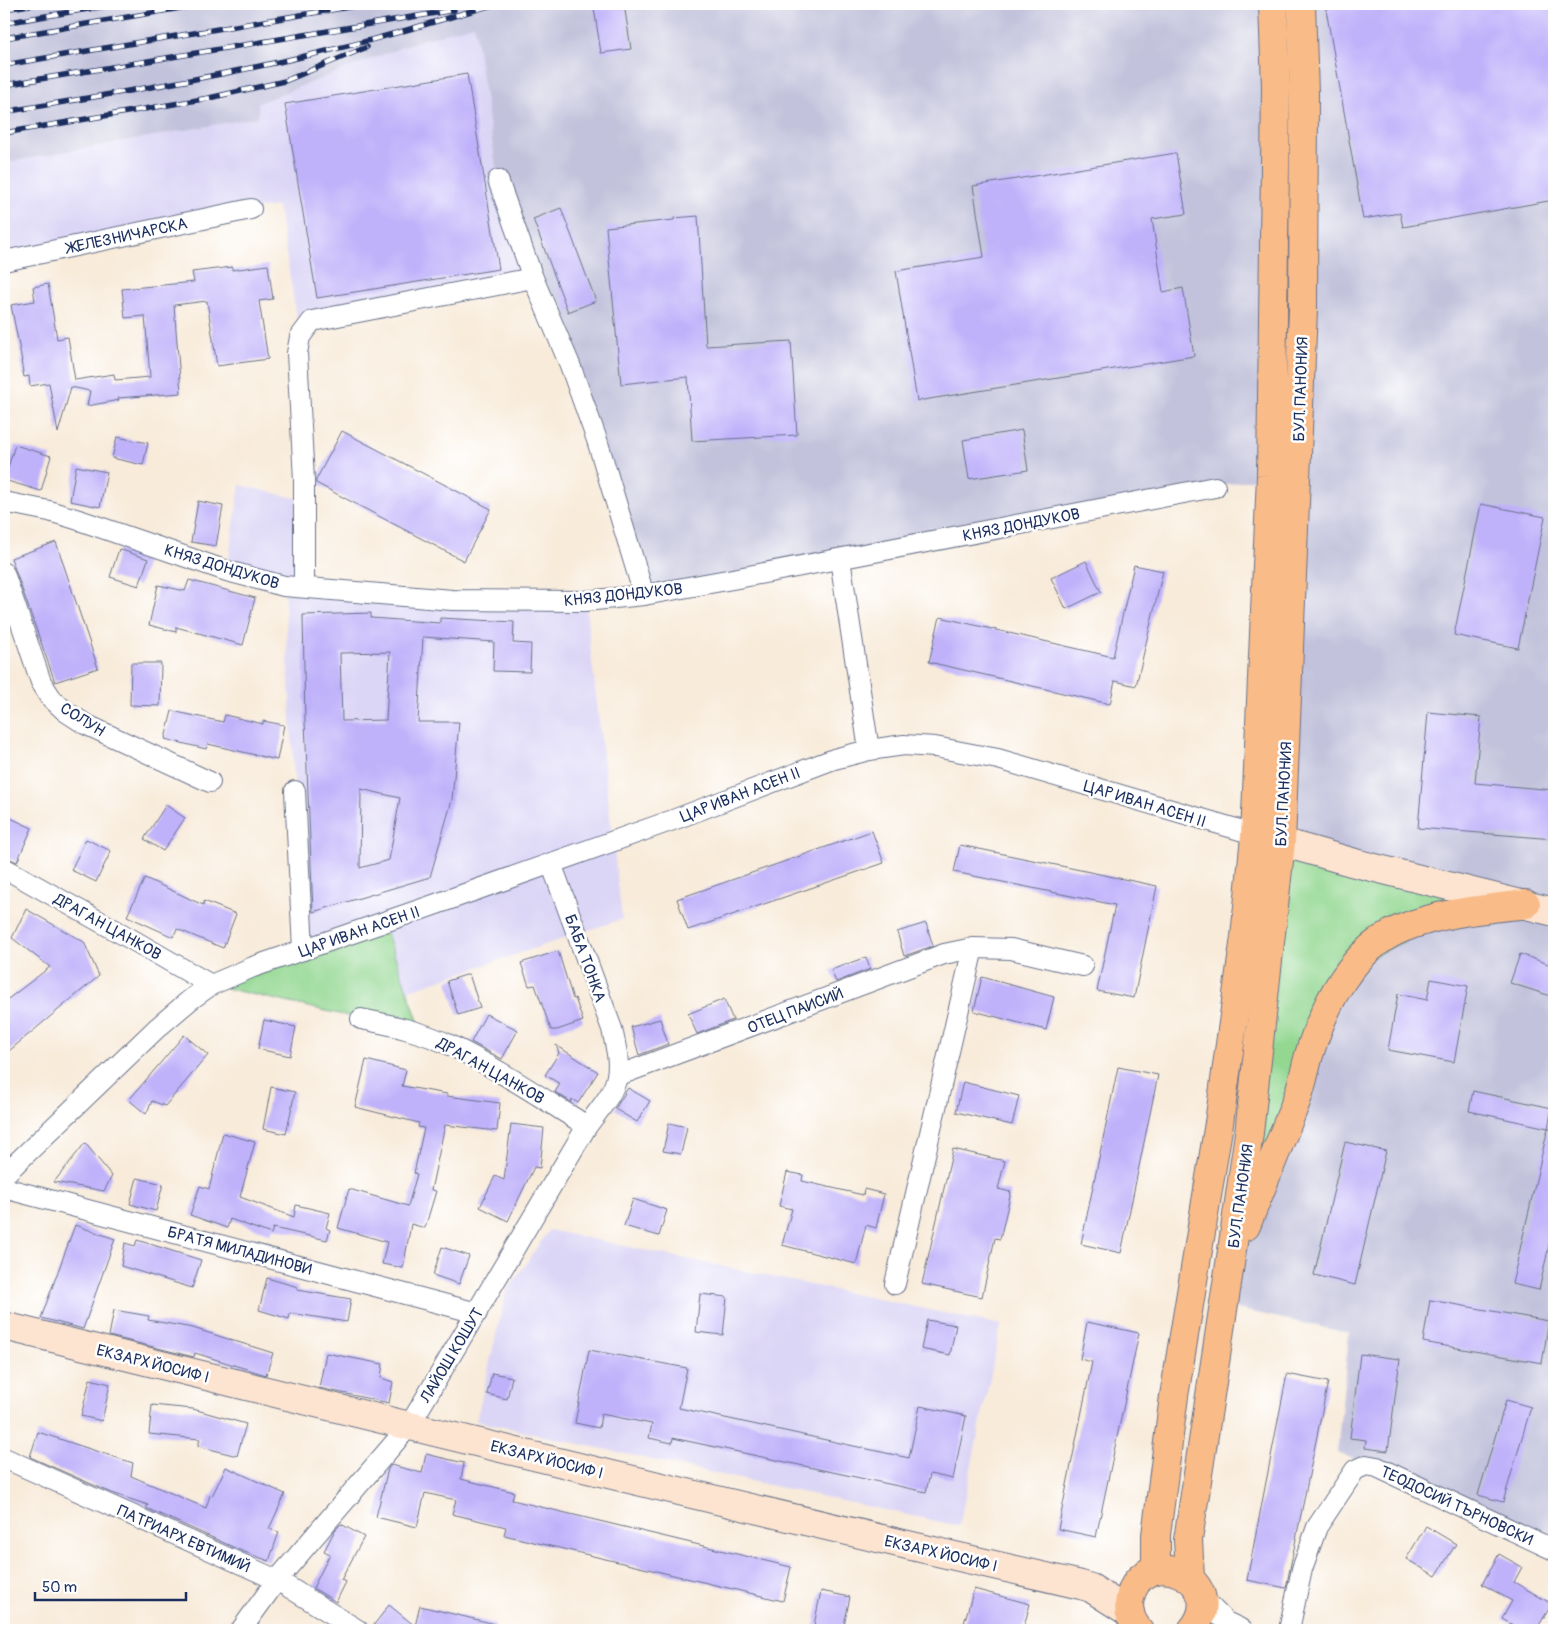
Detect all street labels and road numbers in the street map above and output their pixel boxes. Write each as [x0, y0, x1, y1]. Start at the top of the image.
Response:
street label: ЖЕЛЕЗНИЧАРСКА [62, 213, 189, 259]
street label: БУЛ. ПАНОНИЯ [1289, 336, 1313, 442]
street label: КНЯЗ ДОНДУКОВ [961, 504, 1082, 546]
street label: КНЯЗ ДОНДУКОВ [162, 540, 282, 594]
street label: КНЯЗ ДОНДУКОВ [563, 579, 683, 611]
street label: СОЛУН [56, 698, 109, 741]
street label: БУЛ. ПАНОНИЯ [1271, 741, 1297, 847]
street label: ЦАР ИВАН АСЕН II [677, 763, 803, 827]
street label: ЦАР ИВАН АСЕН II [1081, 776, 1208, 832]
street label: ДРАГАН ЦАНКОВ [49, 889, 165, 965]
street label: ЦАР ИВАН АСЕН II [296, 902, 423, 962]
street label: БАБА ТОНКА [560, 912, 610, 1005]
street label: ОТЕЦ ПАИСИЙ [745, 983, 846, 1038]
street label: ДРАГАН ЦАНКОВ [432, 1033, 548, 1109]
street label: БУЛ. ПАНОНИЯ [1224, 1143, 1258, 1250]
street label: БРАТЯ МИЛАДИНОВИ [165, 1222, 315, 1280]
street label: ЛАЙОШ КОШУТ [415, 1304, 488, 1407]
street label: ЕКЗАРХ ЙОСИФ I [94, 1340, 211, 1388]
street label: ЕКЗАРХ ЙОСИФ I [488, 1436, 605, 1484]
street label: ТЕОДОСИЙ ТЪРНОВСКИ [1377, 1462, 1537, 1550]
street label: ПАТРИАРХ ЕВТИМИЙ [114, 1501, 254, 1577]
street label: ЕКЗАРХ ЙОСИФ I [882, 1531, 999, 1577]

